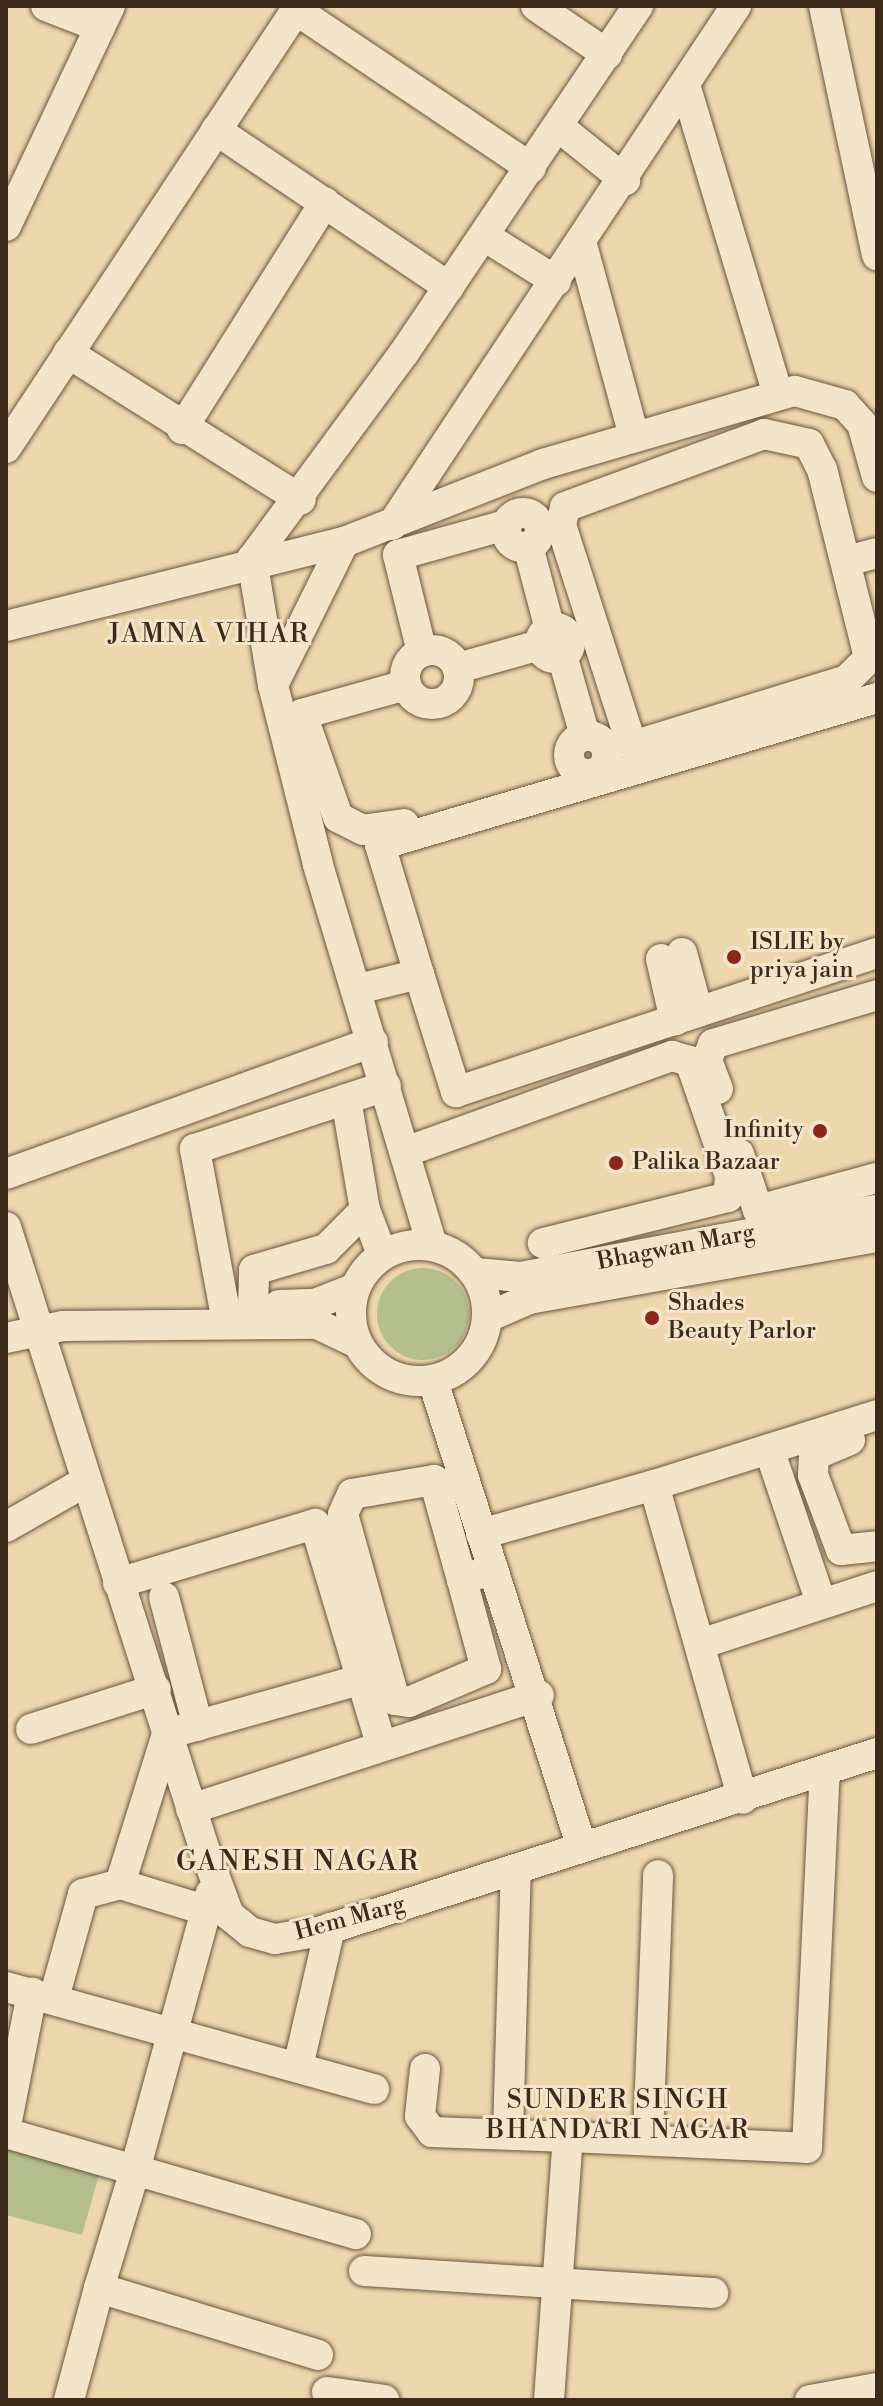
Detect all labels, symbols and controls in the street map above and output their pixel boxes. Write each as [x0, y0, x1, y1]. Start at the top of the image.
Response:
district label: JAMNA VIHAR [108, 619, 310, 651]
place label: ISLIE by priya jain [750, 929, 854, 985]
marker: ISLIE by priya jain [725, 948, 743, 966]
place label: Infinity [724, 1117, 804, 1145]
marker: Infinity [811, 1122, 829, 1140]
place label: Palika Bazaar [632, 1149, 780, 1177]
marker: Palika Bazaar [607, 1154, 625, 1172]
street label: Bhagwan Marg [595, 1219, 757, 1277]
place label: Shades Beauty Parlor [668, 1290, 816, 1346]
marker: Shades Beauty Parlor [643, 1309, 661, 1327]
district label: GANESH NAGAR [176, 1845, 420, 1879]
street label: Hem Marg [292, 1890, 408, 1948]
district label: SUNDER SINGH BHANDARI NAGAR [486, 2085, 750, 2146]

